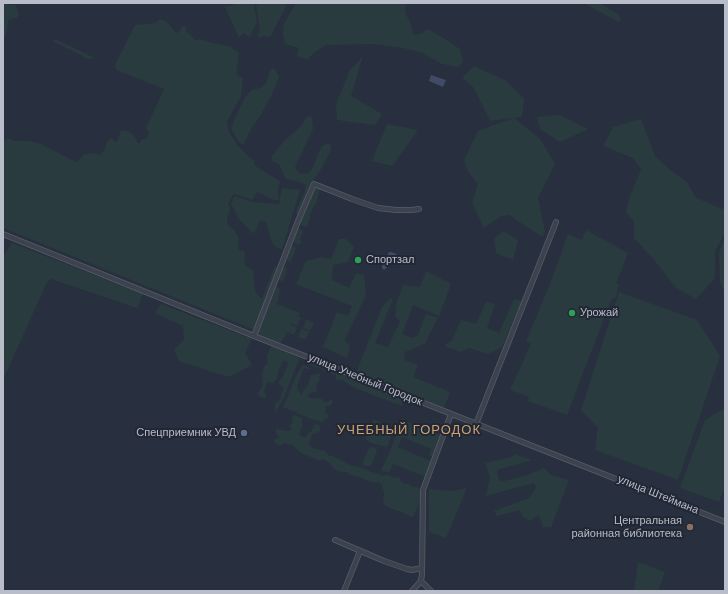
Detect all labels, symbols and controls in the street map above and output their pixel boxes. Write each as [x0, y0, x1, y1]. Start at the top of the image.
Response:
place label: Спортзал [366, 253, 415, 267]
marker: Спортзал [353, 255, 363, 265]
place label: Урожай [580, 306, 618, 320]
marker: Урожай [567, 308, 577, 318]
street label: улица Учебный Городок [306, 351, 424, 409]
district label: УЧЕБНЫЙ ГОРОДОК [337, 423, 481, 439]
place label: Спецприемник УВД [136, 426, 236, 440]
marker: Спецприемник УВД [239, 428, 249, 438]
street label: улица Штеймана [616, 473, 700, 517]
place label: Центральная районная библиотека [571, 514, 682, 540]
marker: Центральная районная библиотека [685, 522, 695, 532]

